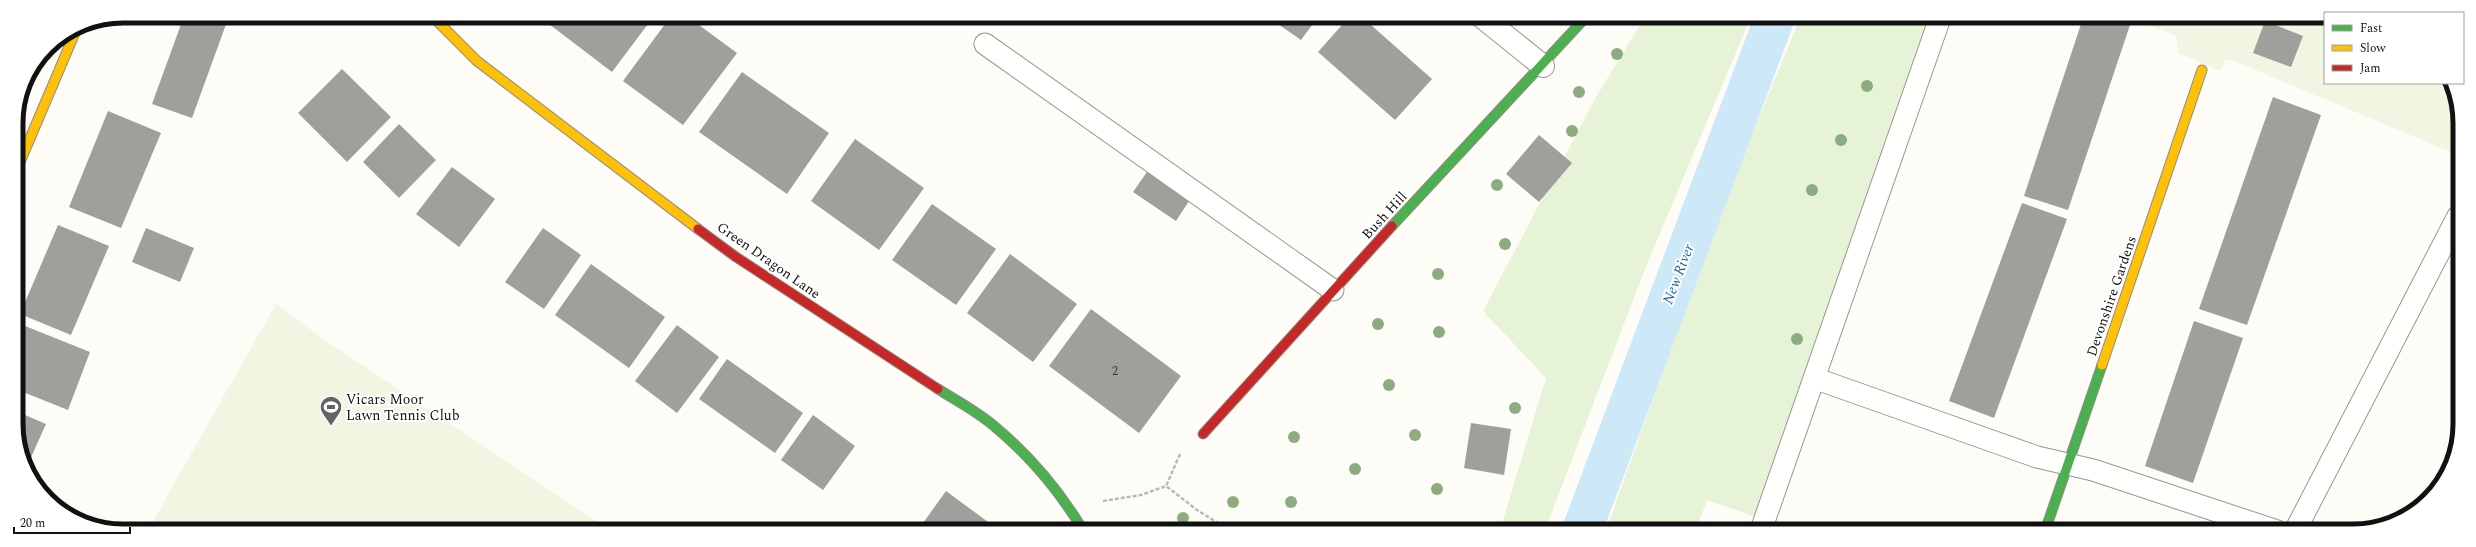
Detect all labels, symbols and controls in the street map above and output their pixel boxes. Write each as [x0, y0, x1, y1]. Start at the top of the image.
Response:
legend [2324, 12, 2464, 84]
text: Fast [2360, 19, 2382, 38]
text: Slow [2360, 39, 2386, 58]
text: Jam [2360, 59, 2381, 78]
street label: Bush Hill [1357, 187, 1412, 244]
street label: Green Dragon Lane [713, 217, 825, 304]
street label: Devonshire Gardens [2081, 233, 2142, 359]
water label: New River [1656, 240, 1701, 308]
house number: 2 [1112, 362, 1118, 381]
place label: Vicars Moor Lawn Tennis Club [346, 389, 460, 426]
sports icon: Vicars Moor Lawn Tennis Club [318, 394, 344, 427]
scale bar [14, 509, 130, 535]
text: 20 m [20, 514, 45, 533]

